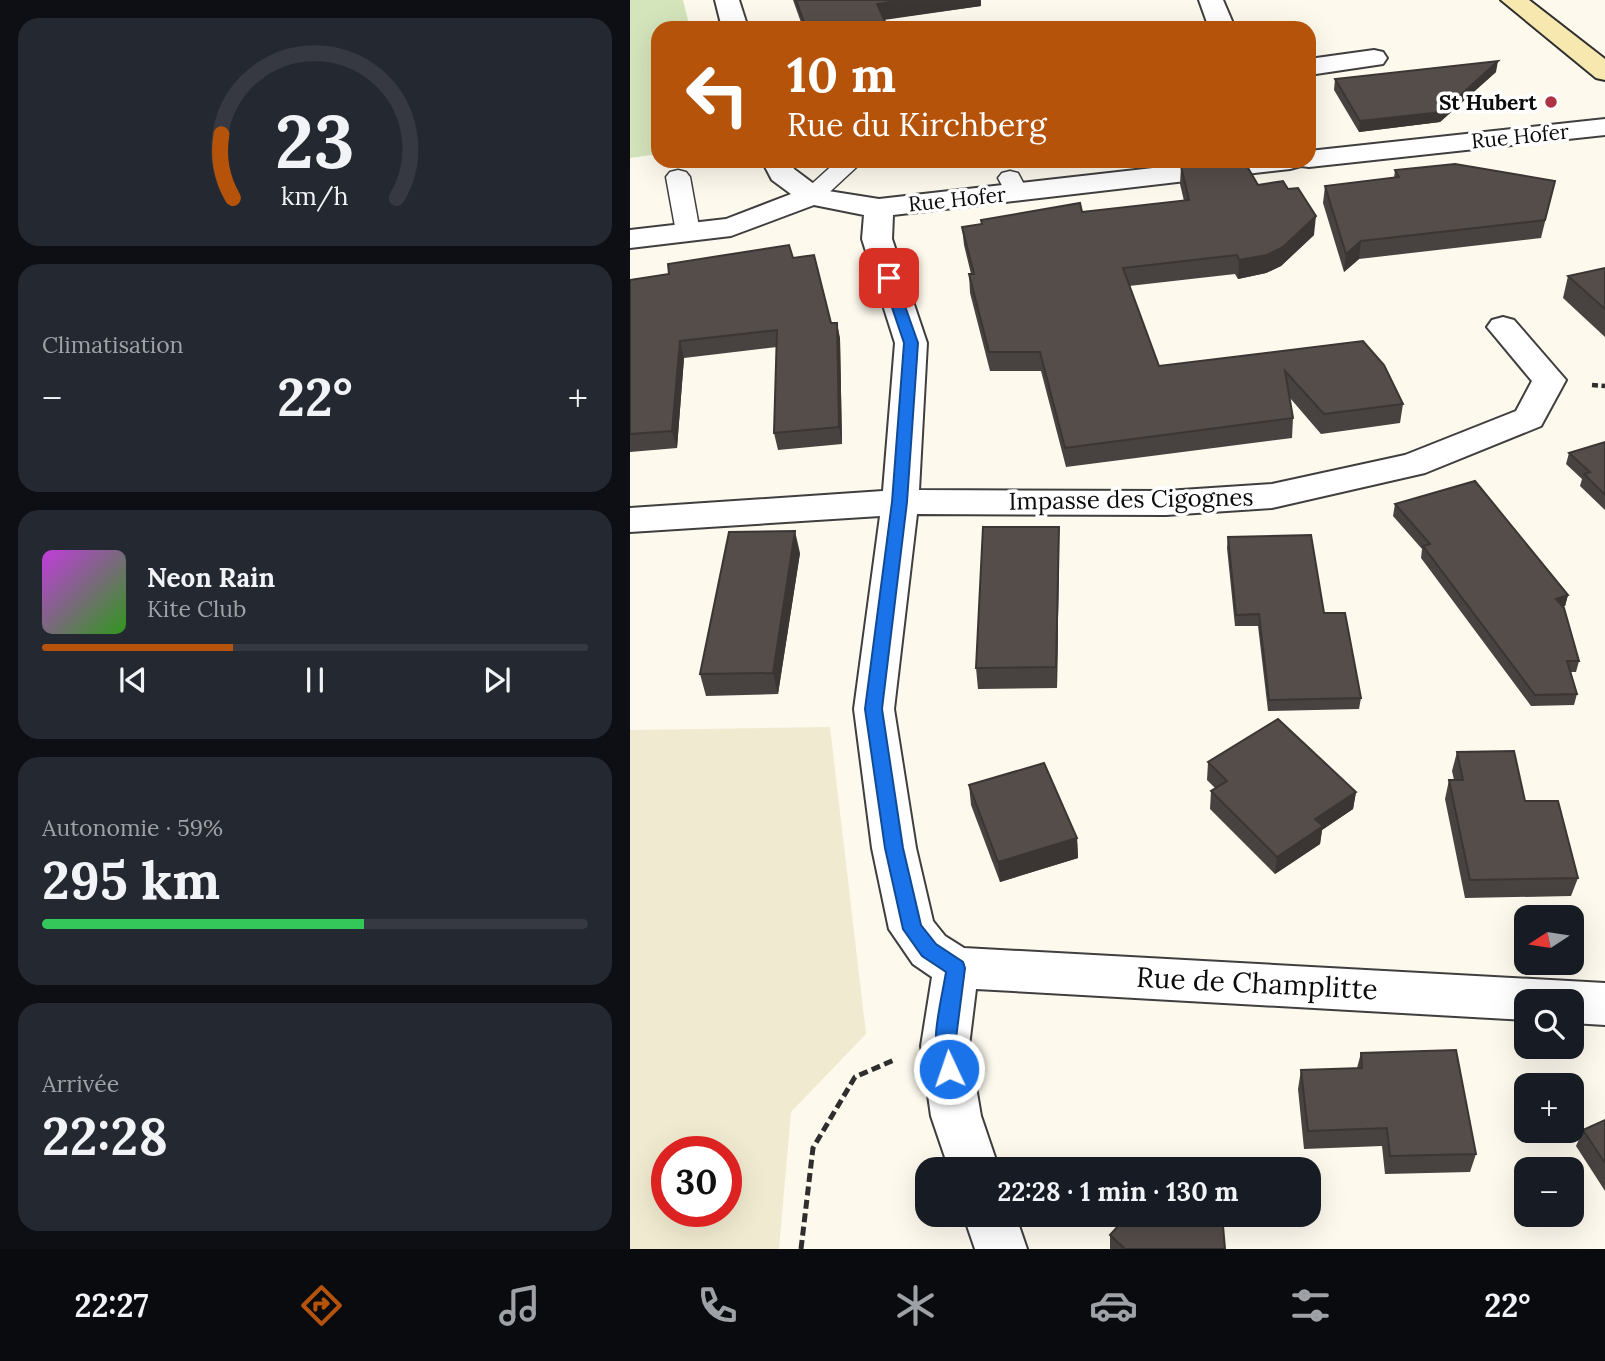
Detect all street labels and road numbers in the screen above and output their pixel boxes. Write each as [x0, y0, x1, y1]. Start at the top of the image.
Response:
street label: Rue Hofer [1470, 117, 1570, 155]
street label: Rue Hofer [907, 180, 1007, 218]
street label: Impasse des Cigognes [1008, 481, 1254, 517]
street label: Rue de Champlitte [1135, 959, 1379, 1007]

